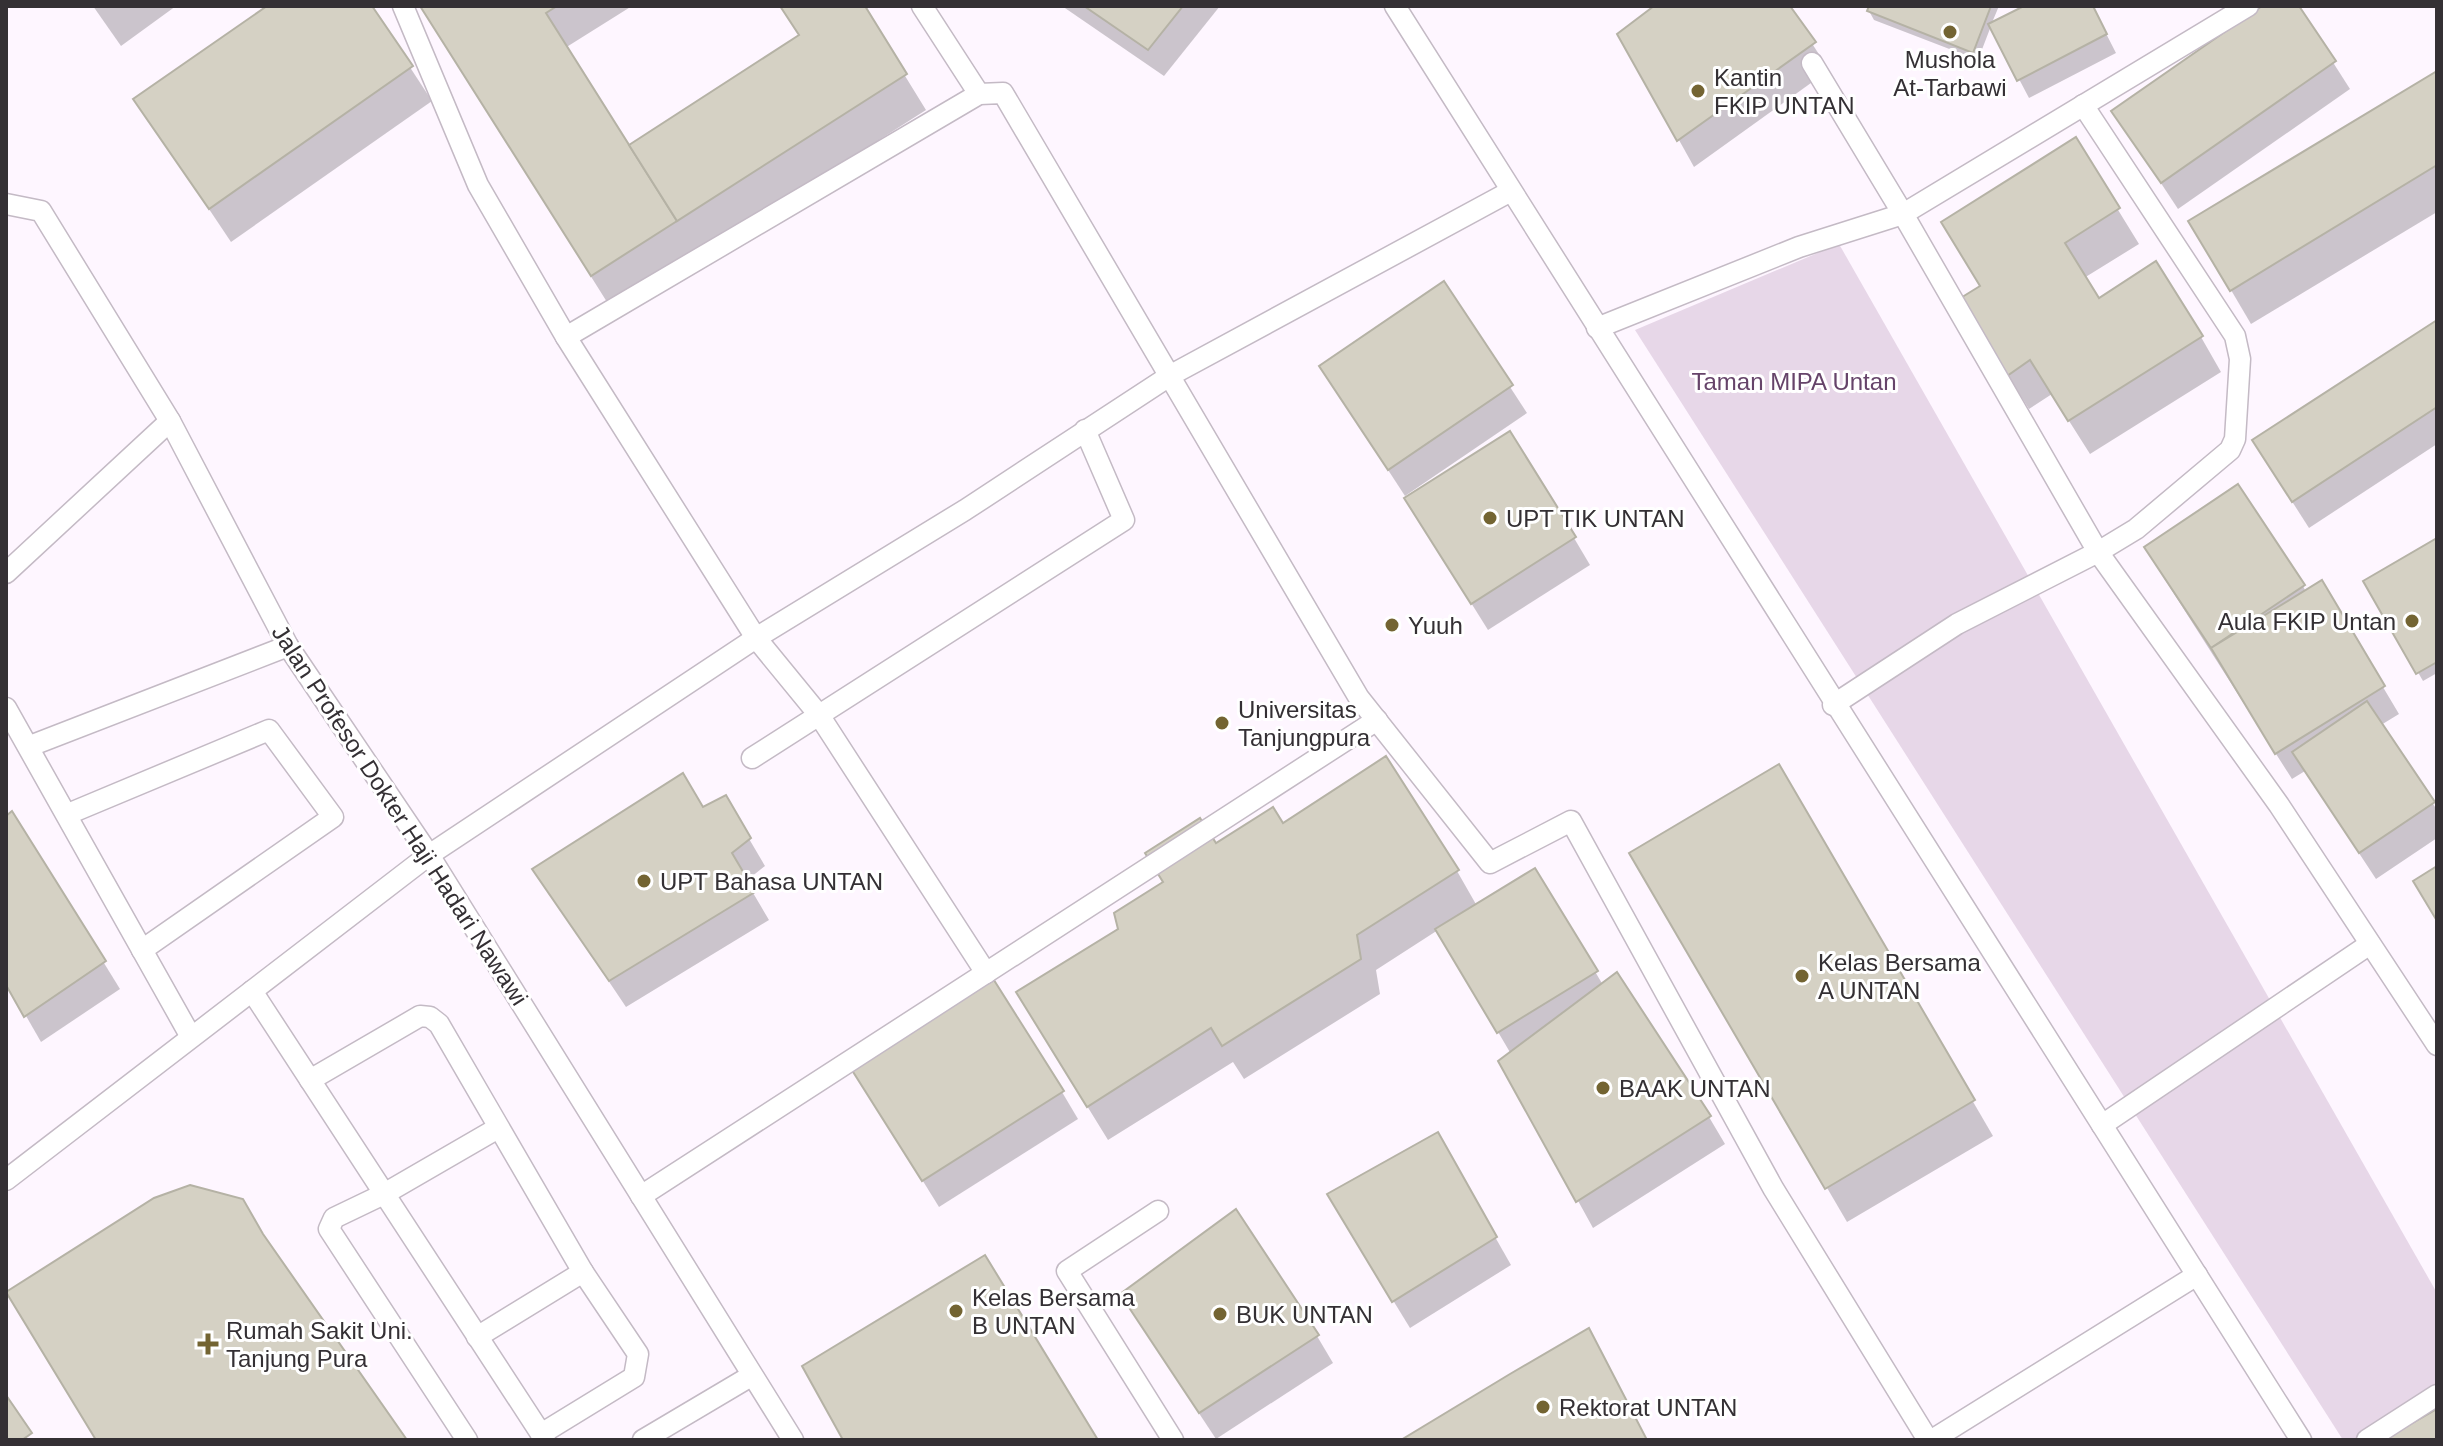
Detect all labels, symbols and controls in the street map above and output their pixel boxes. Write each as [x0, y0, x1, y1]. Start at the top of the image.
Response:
marker: Mushola At-Tarbawi [1941, 23, 1959, 41]
place label: Mushola At-Tarbawi [1893, 46, 2007, 101]
place label: Kantin FKIP UNTAN [1714, 64, 1854, 119]
marker: Kantin FKIP UNTAN [1689, 82, 1707, 100]
park label: Taman MIPA Untan [1692, 368, 1896, 395]
place label: UPT TIK UNTAN [1506, 505, 1685, 532]
marker: UPT TIK UNTAN [1481, 509, 1499, 527]
place label: Aula FKIP Untan [2218, 608, 2396, 635]
place label: Yuuh [1408, 612, 1463, 639]
marker: Aula FKIP Untan [2403, 612, 2421, 630]
marker: Yuuh [1383, 616, 1401, 634]
street label: Jalan Profesor Dokter Haji Hadari Nawawi [267, 620, 533, 1010]
place label: Universitas Tanjungpura [1238, 696, 1371, 751]
marker: Universitas Tanjungpura [1213, 714, 1231, 732]
place label: UPT Bahasa UNTAN [660, 868, 883, 895]
marker: UPT Bahasa UNTAN [635, 872, 653, 890]
place label: Kelas Bersama A UNTAN [1818, 949, 1981, 1004]
marker: Kelas Bersama A UNTAN [1793, 967, 1811, 985]
place label: BAAK UNTAN [1619, 1075, 1771, 1102]
marker: BAAK UNTAN [1594, 1079, 1612, 1097]
place label: Kelas Bersama B UNTAN [972, 1284, 1135, 1339]
place label: BUK UNTAN [1236, 1301, 1373, 1328]
marker: Kelas Bersama B UNTAN [947, 1302, 965, 1320]
marker: BUK UNTAN [1211, 1305, 1229, 1323]
place label: Rumah Sakit Uni. Tanjung Pura [226, 1317, 413, 1372]
marker: Rumah Sakit Uni. Tanjung Pura [197, 1333, 219, 1355]
place label: Rektorat UNTAN [1559, 1394, 1737, 1421]
marker: Rektorat UNTAN [1534, 1398, 1552, 1416]

